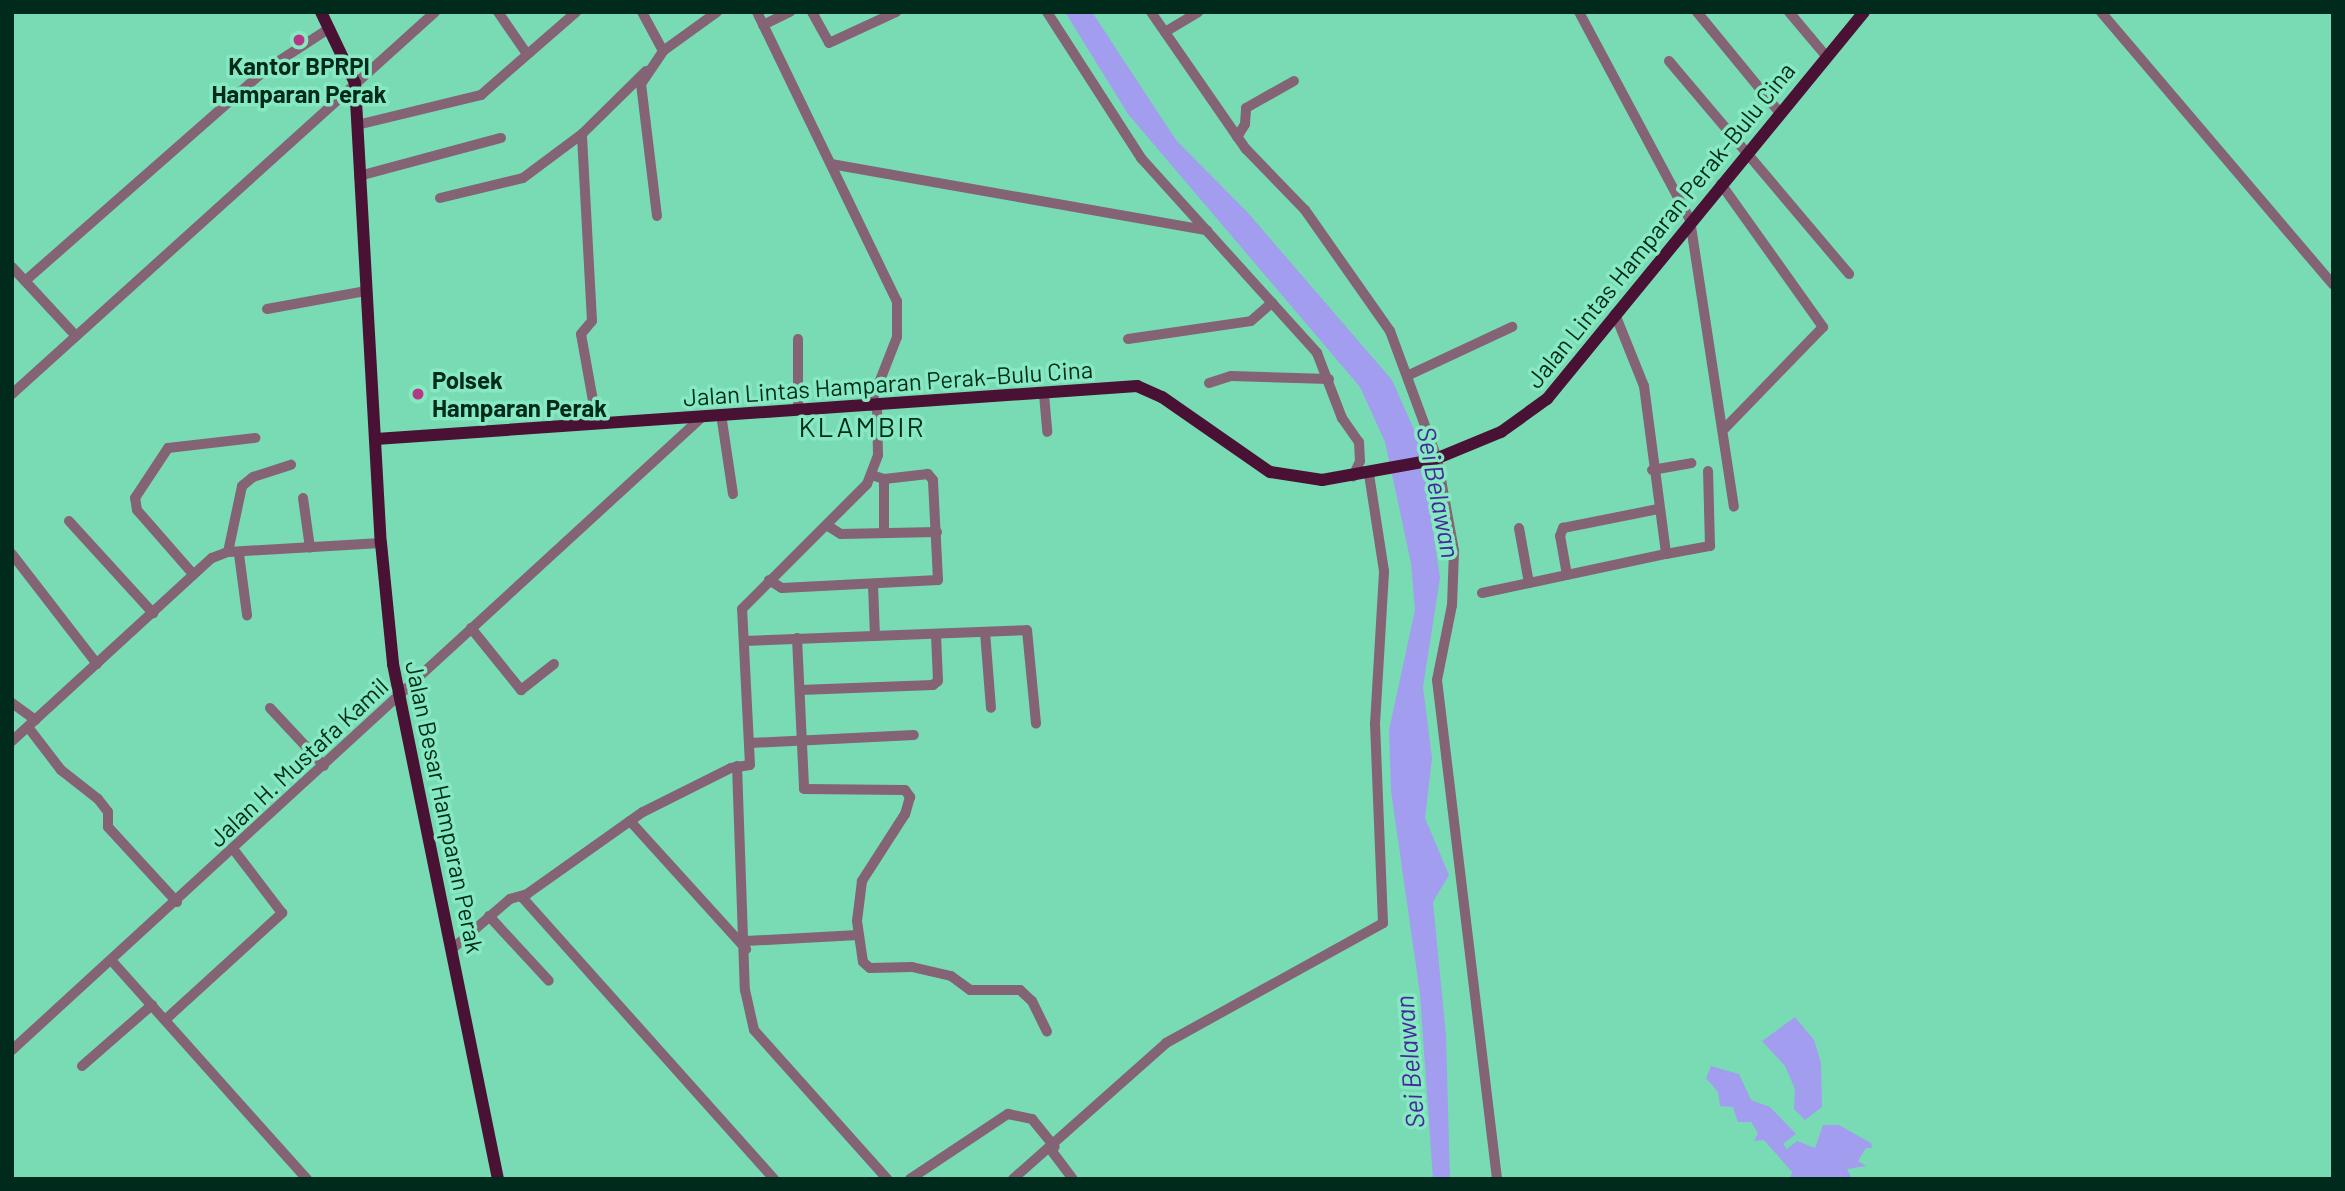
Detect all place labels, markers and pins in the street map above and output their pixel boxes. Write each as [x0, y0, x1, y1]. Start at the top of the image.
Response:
marker: Kantor BPRPI Hamparan Perak [291, 32, 307, 48]
place label: Kantor BPRPI Hamparan Perak [212, 52, 386, 108]
place label: Polsek Hamparan Perak [432, 366, 607, 422]
marker: Polsek Hamparan Perak [410, 386, 426, 402]

